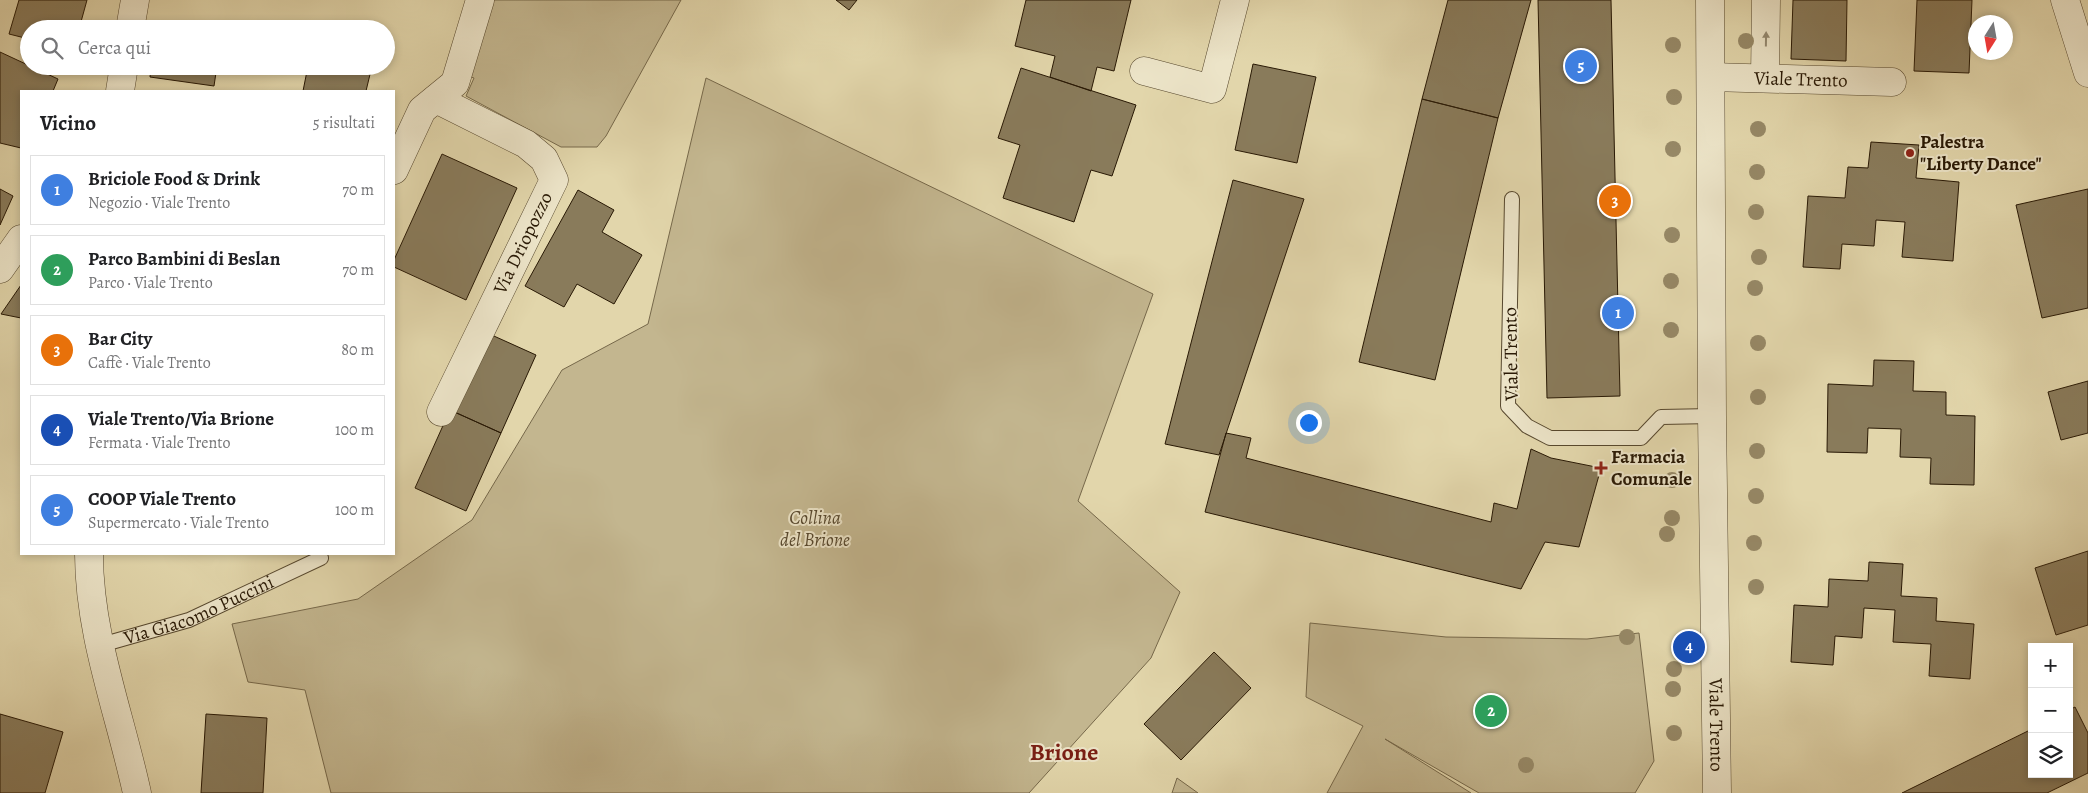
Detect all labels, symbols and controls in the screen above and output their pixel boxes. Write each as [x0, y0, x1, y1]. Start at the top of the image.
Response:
north arrow [1968, 15, 2013, 60]
search box [20, 20, 395, 75]
one-way arrow [1762, 31, 1770, 47]
icon: search [38, 34, 66, 62]
text: Cerca qui [78, 35, 151, 61]
pin: 5 [1565, 47, 1597, 85]
street label: Viale Trento [1753, 65, 1848, 94]
text: Vicino [40, 109, 96, 137]
text: 5 risultati [313, 112, 375, 134]
place label: Palestra "Liberty Dance" [1920, 129, 2042, 177]
marker: Palestra "Liberty Dance" [1904, 147, 1916, 159]
text: Briciole Food & Drink [88, 166, 260, 192]
text: 1 [54, 179, 60, 201]
text: 70 m [342, 179, 374, 201]
pin: 3 [1599, 182, 1631, 220]
street label: Via Driopozzo [487, 188, 559, 299]
text: Negozio · Viale Trento [88, 192, 230, 214]
text: Parco Bambini di Beslan [88, 246, 280, 272]
text: 2 [53, 259, 61, 281]
text: 70 m [342, 259, 374, 281]
text: Parco · Viale Trento [88, 272, 213, 294]
pin: 1 [1602, 294, 1634, 332]
street label: Viale Trento [1497, 307, 1525, 402]
text: Bar City [88, 326, 152, 352]
text: 3 [54, 339, 60, 361]
text: 80 m [341, 339, 374, 361]
text: Caffè · Viale Trento [88, 352, 211, 374]
text: Viale Trento/Via Brione [88, 406, 274, 432]
your location [1296, 410, 1322, 436]
text: 4 [53, 419, 61, 441]
text: 100 m [335, 419, 374, 441]
text: Fermata · Viale Trento [88, 432, 231, 454]
place label: Farmacia Comunale [1611, 444, 1692, 492]
marker: Farmacia Comunale [1595, 462, 1607, 474]
text: COOP Viale Trento [88, 486, 236, 512]
text: 5 [54, 499, 60, 521]
text: 100 m [335, 499, 374, 521]
park label: Collina del Brione [780, 505, 850, 553]
text: Supermercato · Viale Trento [88, 512, 269, 534]
street label: Via Giacomo Puccini [120, 569, 278, 651]
pin: 4 [1673, 628, 1705, 666]
map controls [2028, 643, 2073, 778]
button: + [2028, 643, 2073, 688]
street label: Viale Trento [1702, 677, 1730, 772]
button: − [2028, 688, 2073, 733]
pin: 2 [1475, 692, 1507, 730]
button: layers [2028, 733, 2073, 778]
district label: Brione [1030, 736, 1098, 768]

